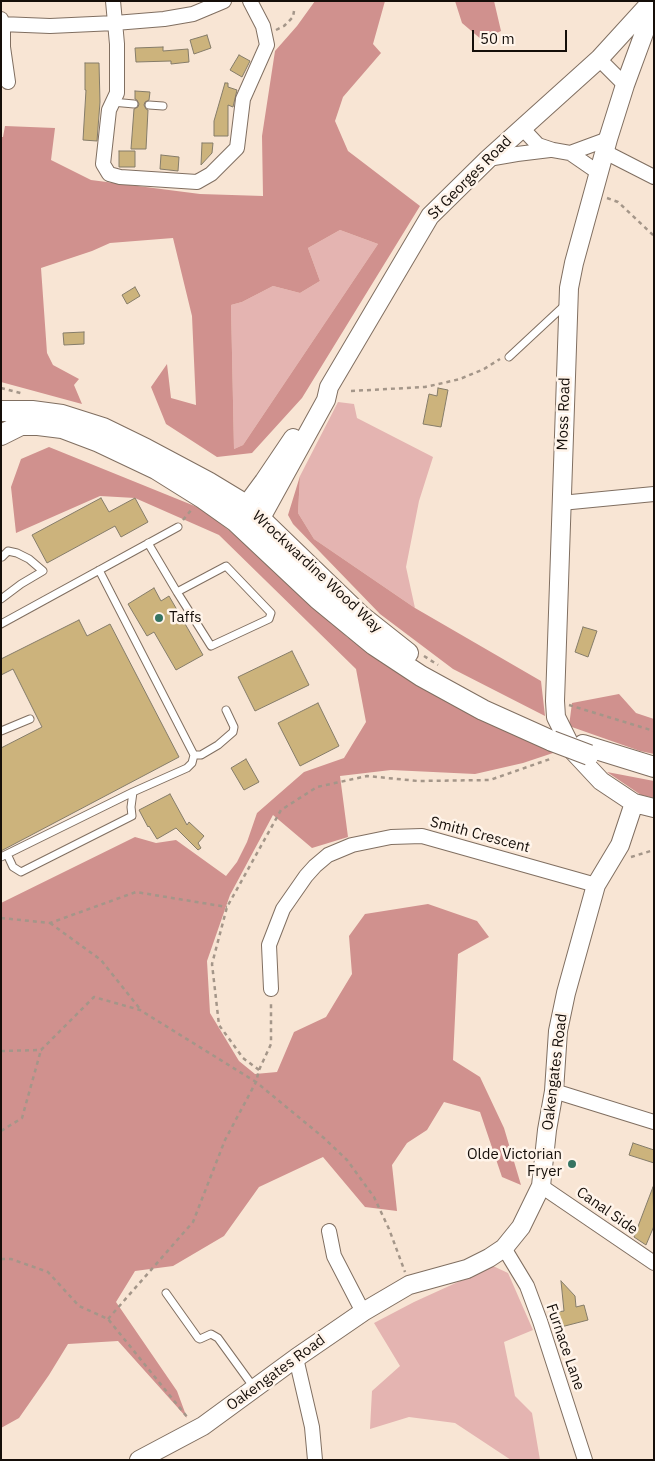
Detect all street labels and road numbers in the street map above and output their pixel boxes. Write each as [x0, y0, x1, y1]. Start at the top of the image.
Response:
street label: St Georges Road [424, 132, 516, 224]
street label: Moss Road [554, 377, 574, 451]
street label: Wrockwardine Wood Way [248, 507, 386, 637]
street label: Smith Crescent [428, 813, 532, 857]
street label: Oakengates Road [539, 1012, 571, 1132]
street label: Canal Side [573, 1183, 641, 1239]
street label: Furnace Lane [542, 1301, 588, 1393]
street label: Oakengates Road [223, 1331, 329, 1415]

